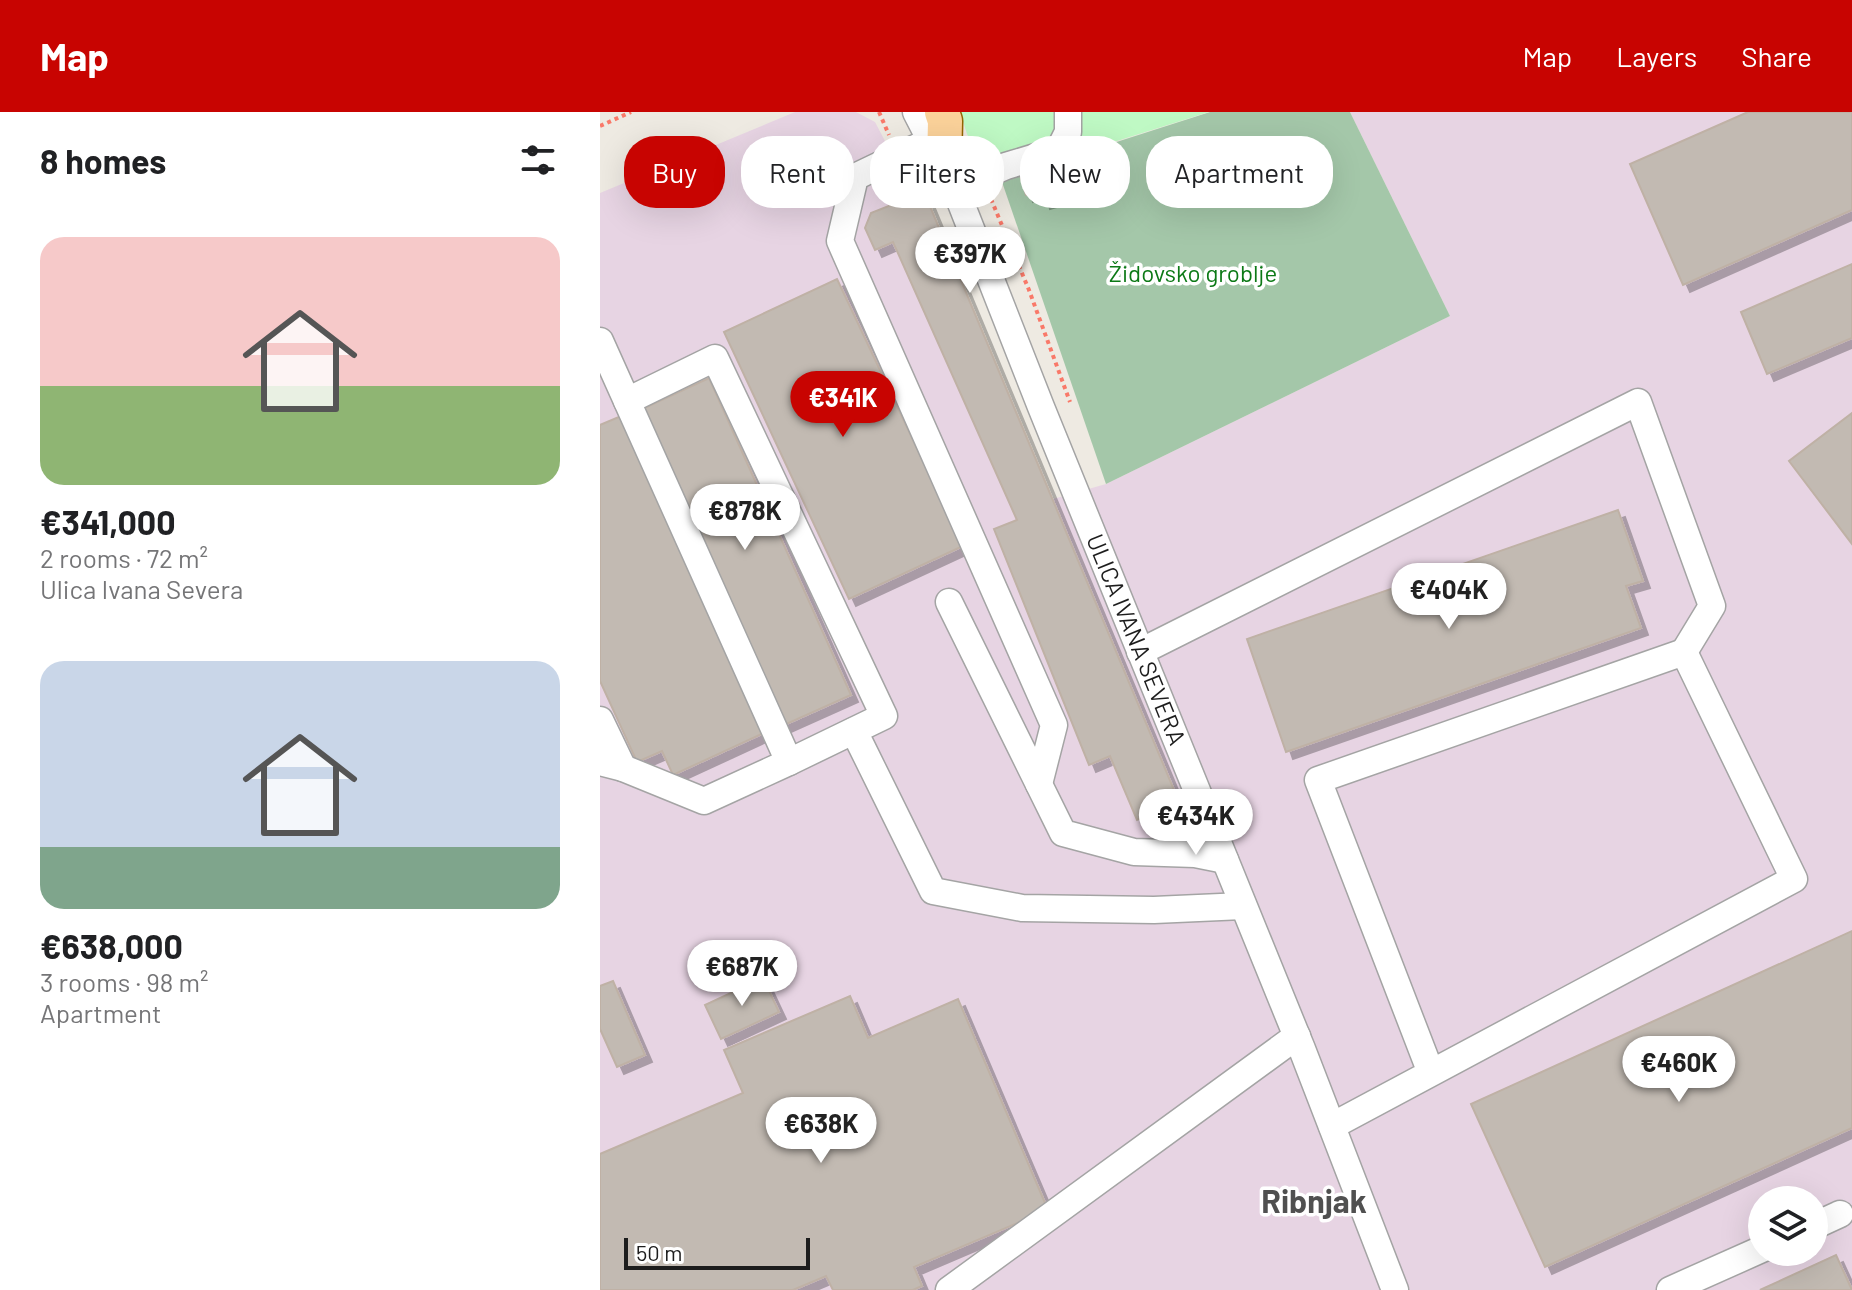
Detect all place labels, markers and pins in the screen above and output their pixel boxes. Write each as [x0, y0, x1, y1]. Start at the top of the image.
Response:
pin: €397K [914, 227, 1026, 295]
pin: €341K [787, 371, 899, 439]
pin: €878K [689, 484, 801, 552]
pin: €404K [1393, 563, 1505, 631]
pin: €434K [1140, 789, 1252, 857]
pin: €687K [686, 940, 798, 1008]
pin: €460K [1623, 1036, 1735, 1104]
pin: €638K [765, 1097, 877, 1165]

